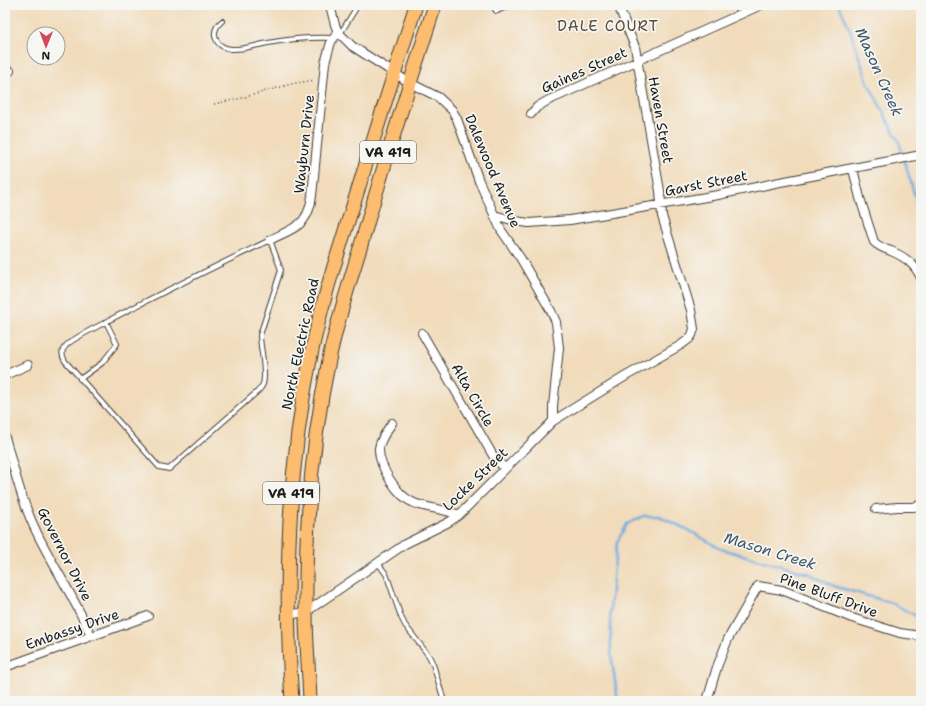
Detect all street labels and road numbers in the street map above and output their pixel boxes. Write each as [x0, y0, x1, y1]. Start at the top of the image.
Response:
street label: Gaines Street [538, 43, 630, 97]
street label: Haven Street [645, 75, 677, 165]
street label: Wayburn Drive [290, 94, 318, 194]
street label: Dalewood Avenue [461, 112, 525, 230]
road number: VA 419 [360, 141, 416, 163]
street label: Garst Street [663, 166, 749, 200]
street label: North Electric Road [277, 276, 323, 412]
street label: Alta Circle [448, 360, 498, 430]
street label: Locke Street [439, 443, 511, 515]
road number: VA 419 [263, 482, 319, 504]
street label: Governor Drive [34, 504, 96, 604]
street label: Pine Bluff Drive [777, 569, 881, 621]
street label: Embassy Drive [23, 605, 121, 653]

